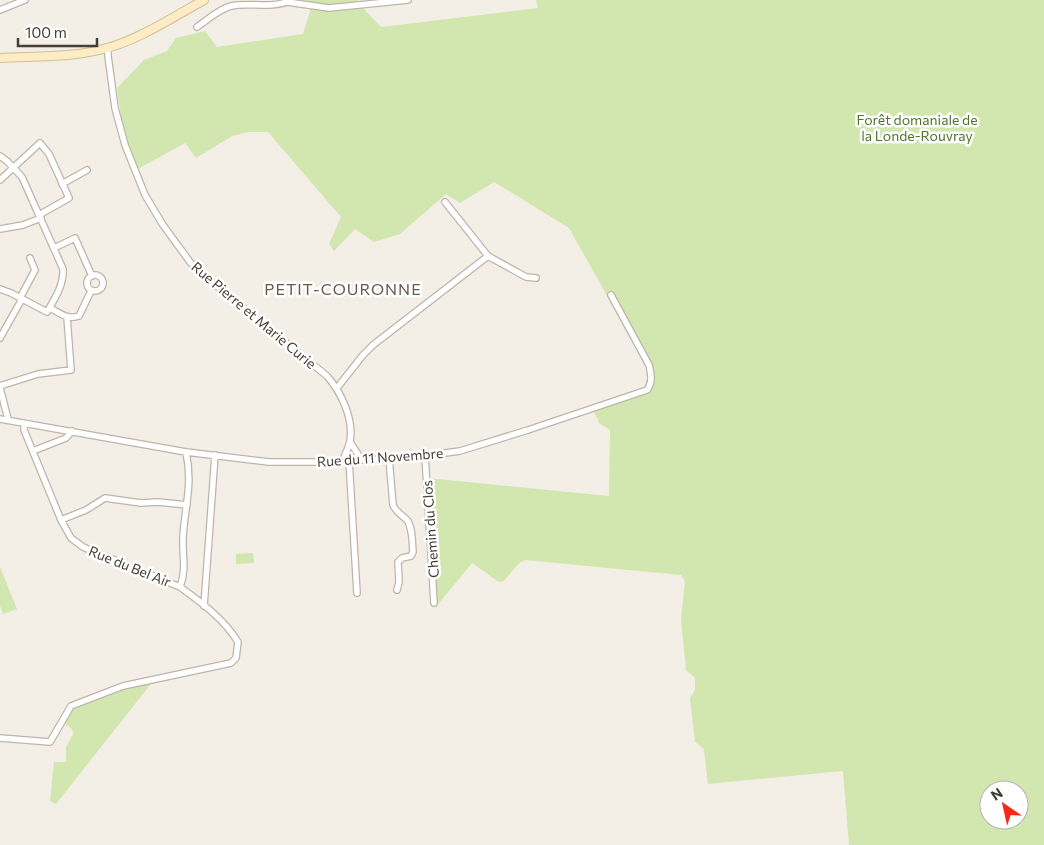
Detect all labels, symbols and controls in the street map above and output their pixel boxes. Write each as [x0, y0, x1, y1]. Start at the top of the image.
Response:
scale bar [18, 15, 96, 47]
text: 100 m [25, 23, 67, 41]
park label: Forêt domaniale de la Londe-Rouvray [856, 111, 978, 144]
street label: Rue Pierre et Marie Curie [188, 258, 320, 372]
district label: PETIT-COURONNE [264, 279, 422, 298]
street label: Rue du 11 Novembre [316, 444, 444, 470]
street label: Chemin du Clos [418, 480, 442, 578]
street label: Rue du Bel Air [86, 542, 174, 590]
north arrow [979, 780, 1029, 830]
text: N [987, 784, 1006, 804]

